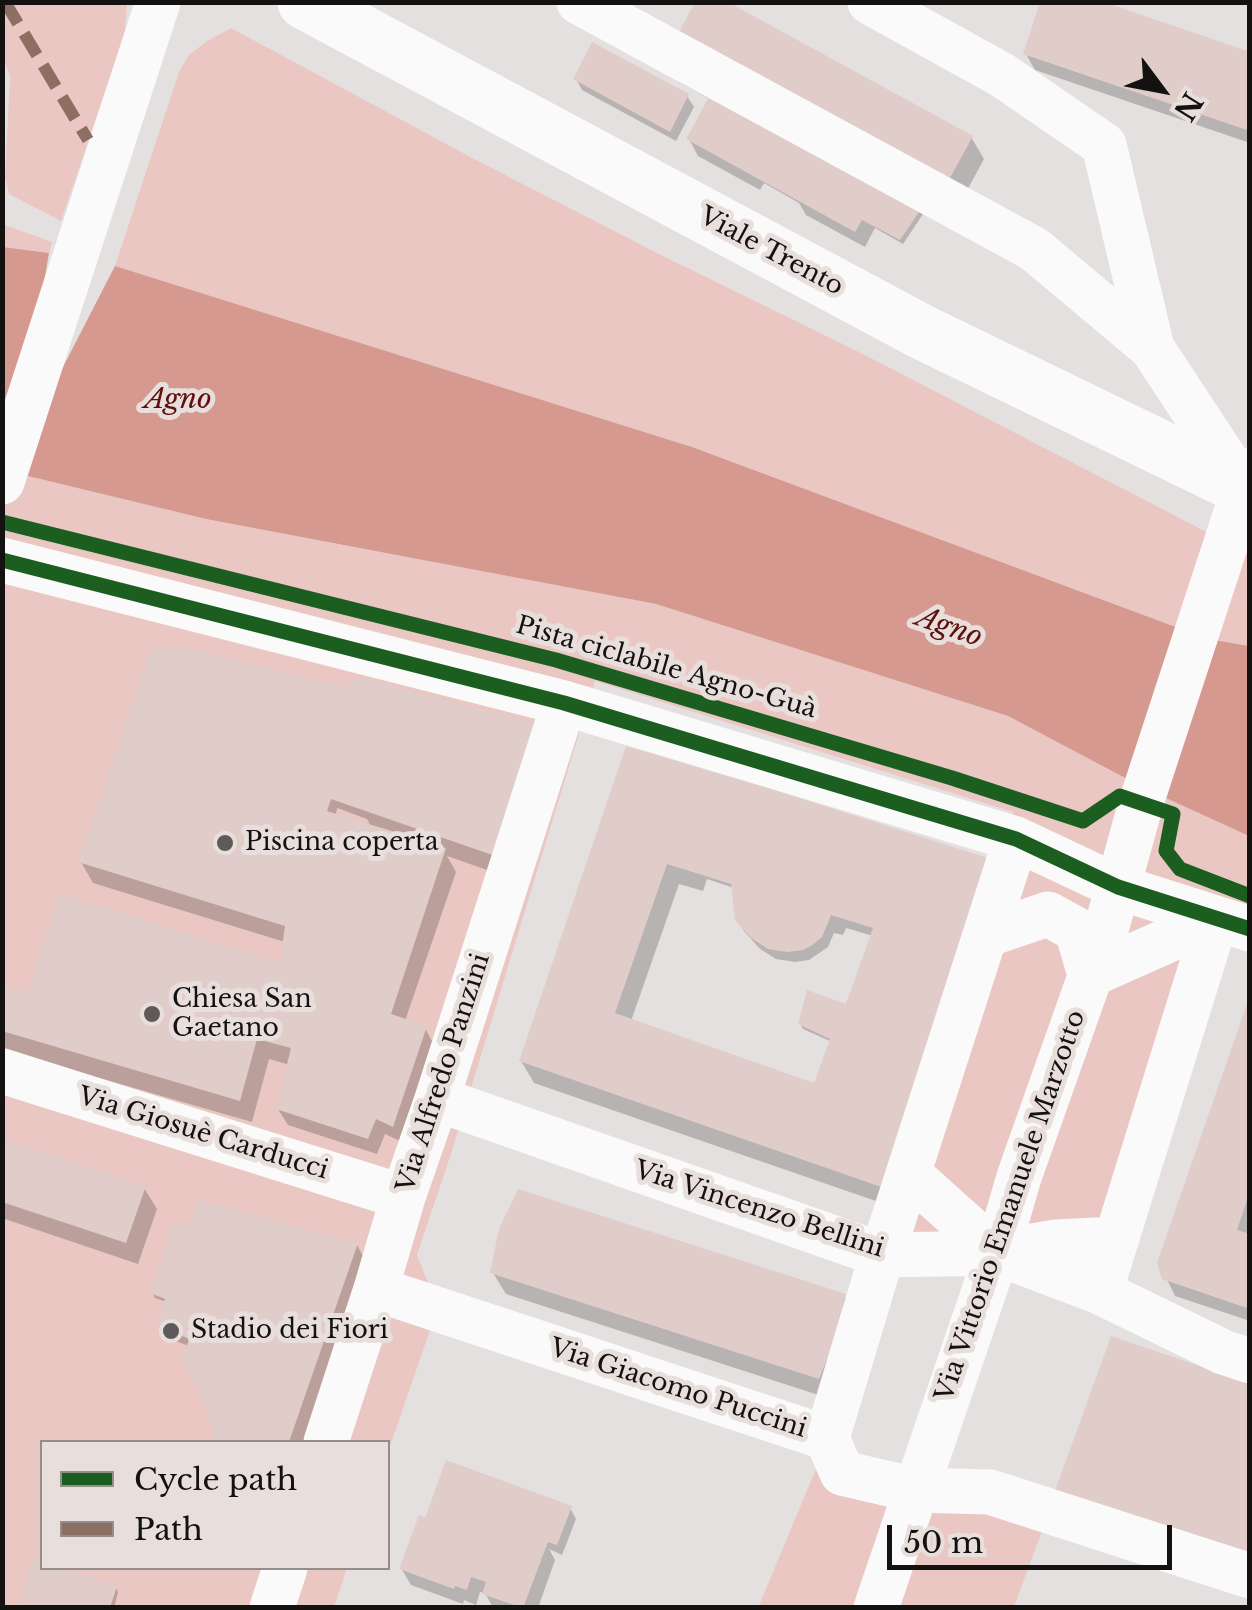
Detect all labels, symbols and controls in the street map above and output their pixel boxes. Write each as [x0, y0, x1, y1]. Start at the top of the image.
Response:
north arrow [1112, 40, 1212, 140]
text: N [1166, 86, 1210, 127]
street label: Viale Trento [694, 202, 848, 302]
water label: Agno [144, 383, 212, 417]
water label: Agno [912, 601, 986, 655]
street label: Pista ciclabile Agno-Guà [512, 611, 820, 725]
place label: Piscina coperta [245, 828, 438, 858]
marker: Piscina coperta [214, 832, 236, 854]
street label: Via Alfredo Panzini [391, 950, 497, 1196]
place label: Chiesa San Gaetano [172, 985, 312, 1044]
marker: Chiesa San Gaetano [141, 1003, 163, 1025]
street label: Via Vittorio Emanuele Marzotto [930, 1007, 1092, 1405]
street label: Via Giosuè Carducci [74, 1082, 332, 1186]
street label: Via Vincenzo Bellini [631, 1155, 887, 1265]
place label: Stadio dei Fiori [191, 1316, 388, 1346]
marker: Stadio dei Fiori [160, 1320, 182, 1342]
street label: Via Giacomo Puccini [546, 1333, 810, 1445]
legend [40, 1440, 390, 1570]
text: Cycle path [134, 1461, 297, 1498]
scale bar [892, 1505, 1177, 1567]
text: Path [134, 1511, 203, 1548]
text: 50 m [904, 1524, 983, 1561]

